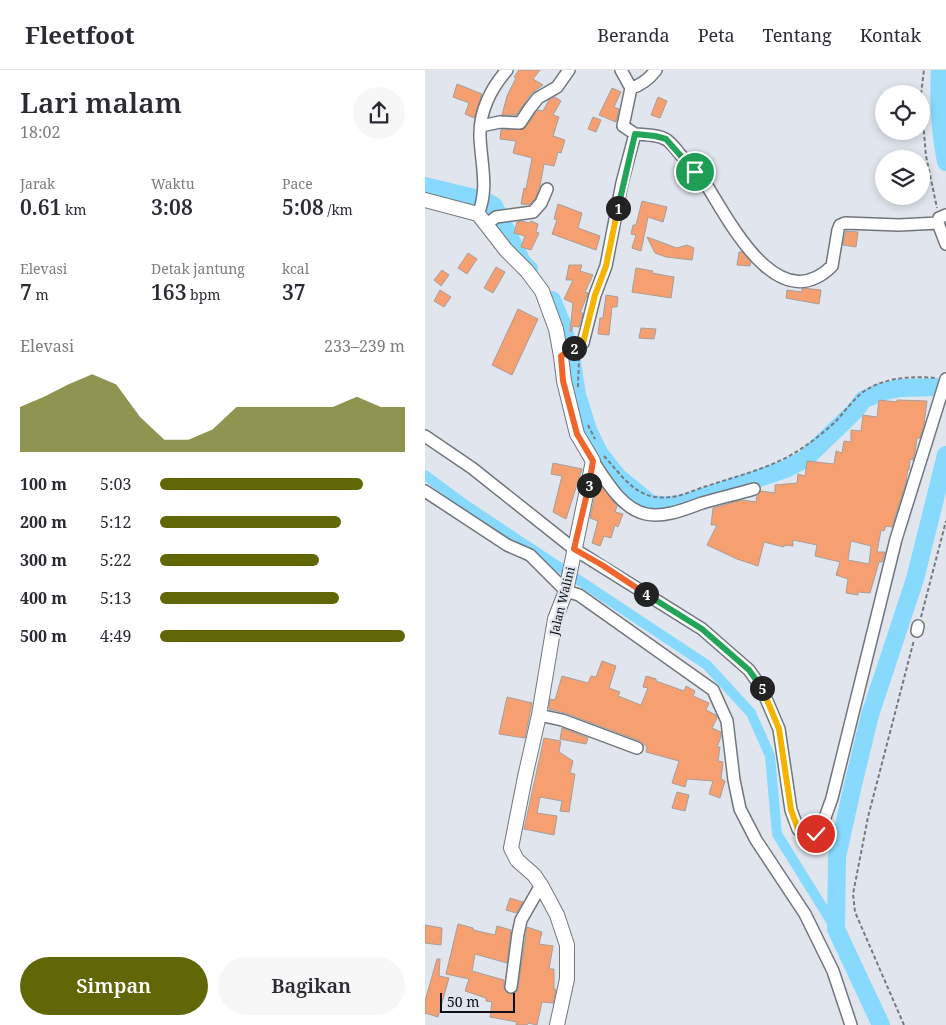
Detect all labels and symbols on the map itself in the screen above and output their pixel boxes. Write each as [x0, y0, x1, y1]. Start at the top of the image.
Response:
pin [674, 151, 716, 193]
pin: 1 [605, 196, 631, 220]
pin: 2 [561, 336, 587, 360]
pin: 3 [577, 472, 601, 498]
street label: Jalan Walini [545, 565, 579, 638]
pin: 4 [633, 582, 659, 606]
pin: 5 [749, 676, 775, 700]
pin [795, 813, 837, 855]
scale bar [440, 990, 515, 1013]

